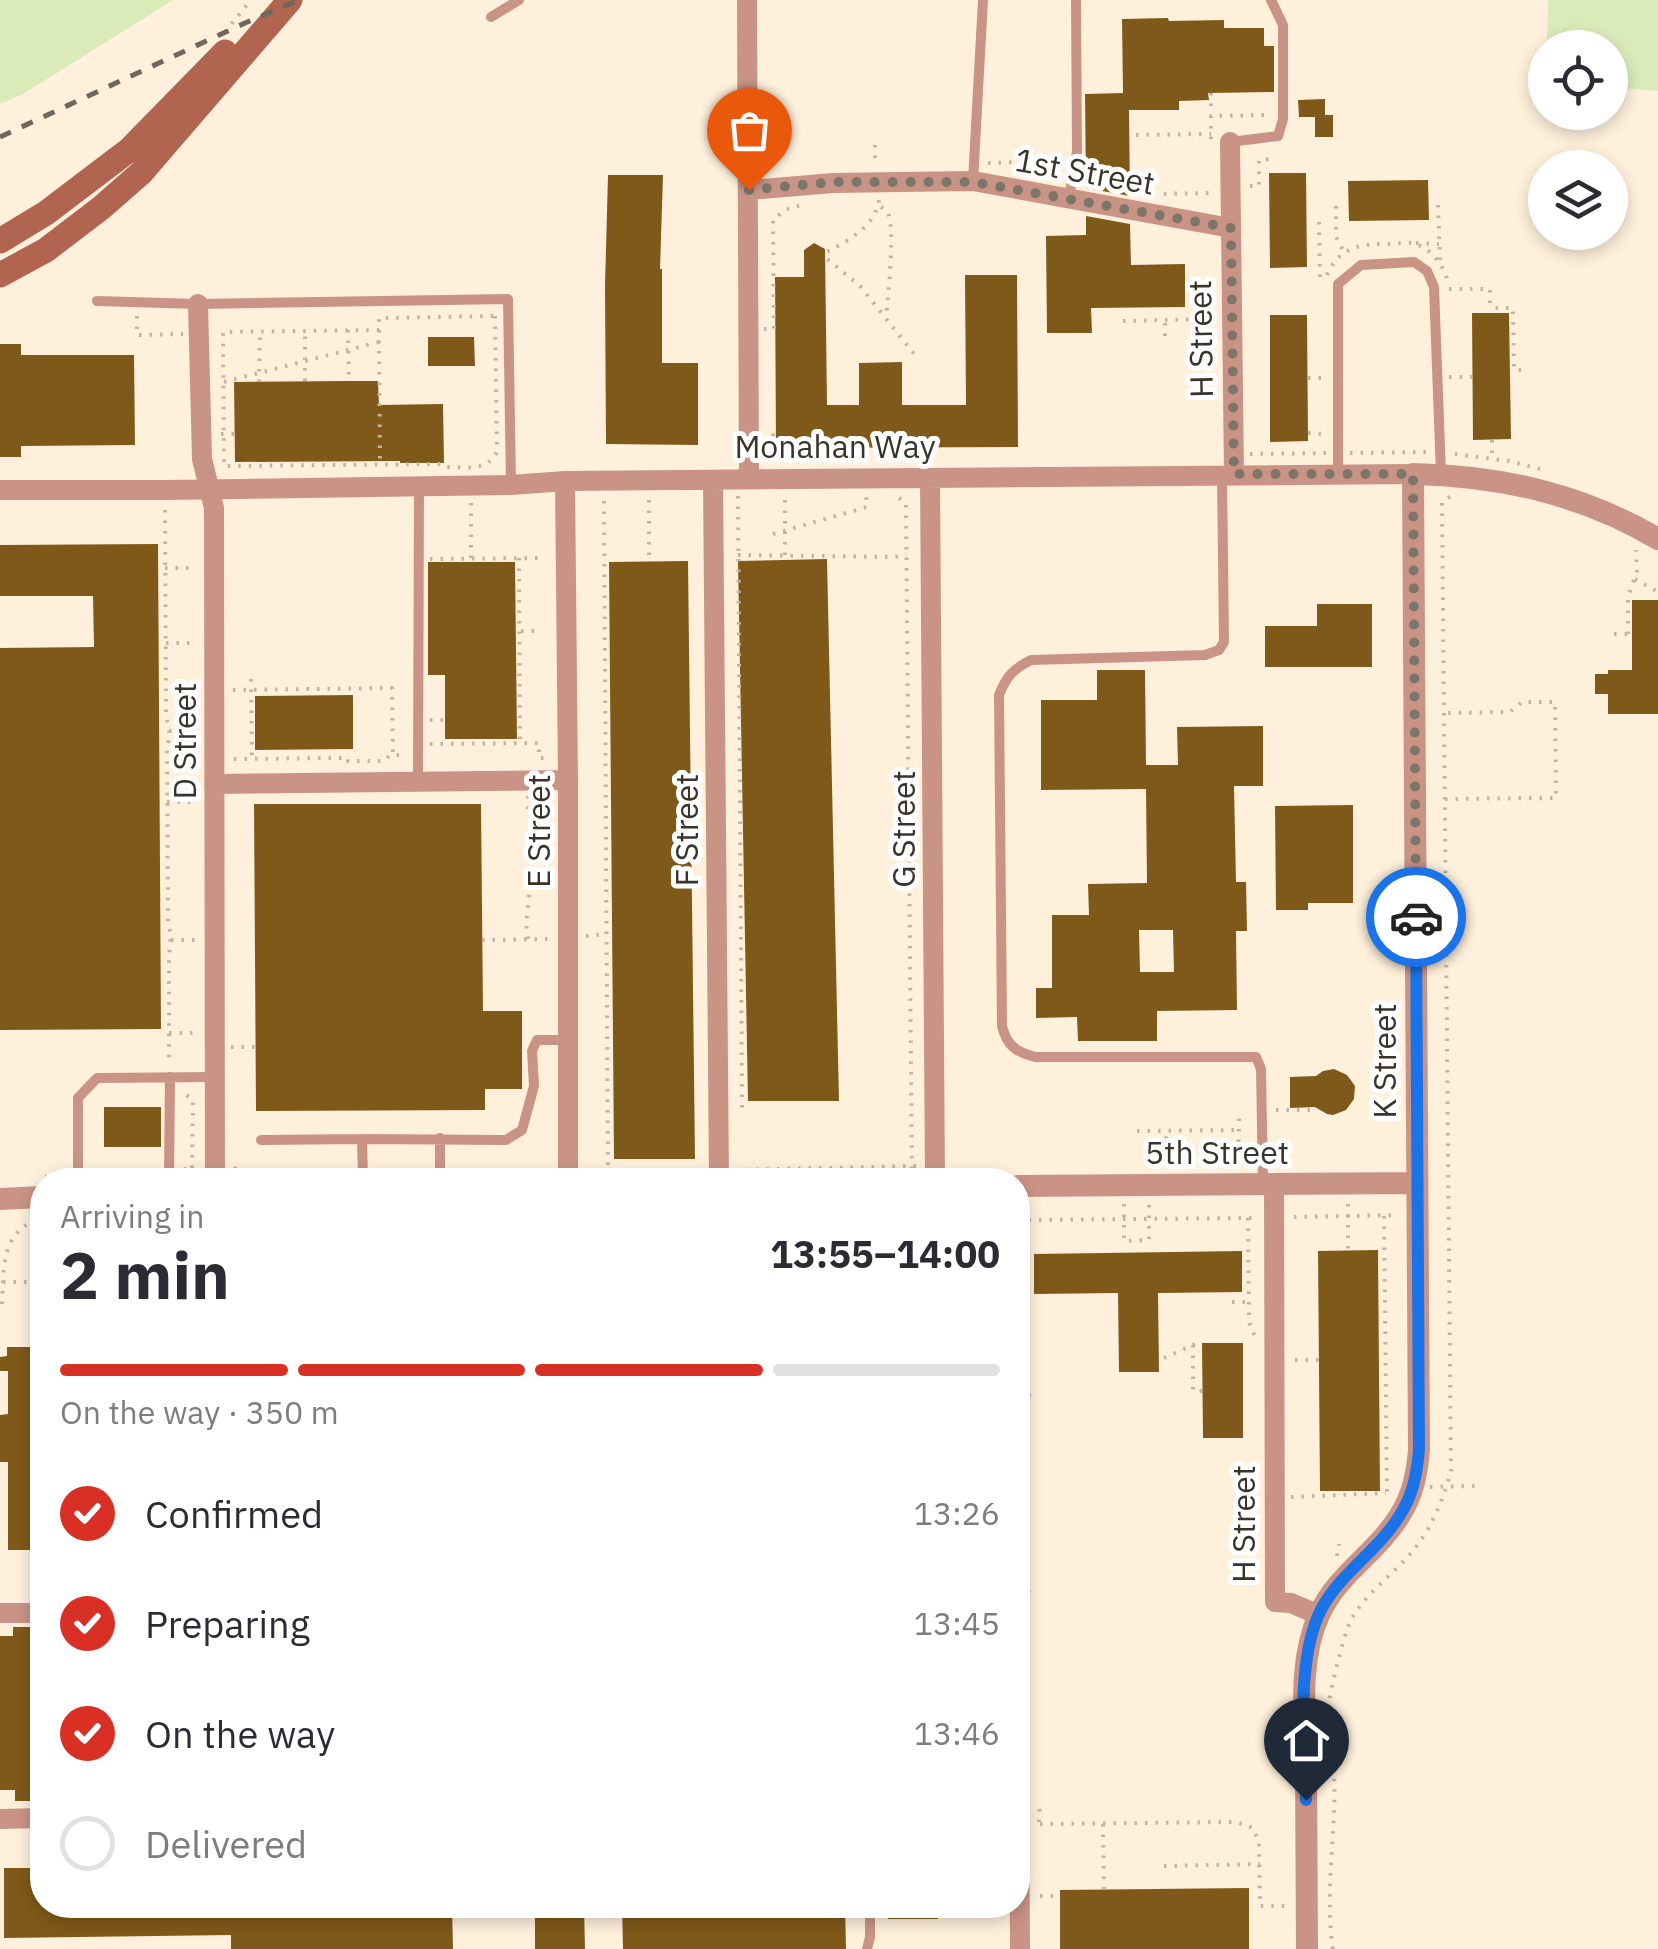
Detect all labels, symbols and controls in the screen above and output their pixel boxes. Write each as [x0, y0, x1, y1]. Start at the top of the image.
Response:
map controls [1528, 30, 1628, 250]
button: locate [1528, 30, 1628, 130]
pin [707, 88, 792, 191]
icon: bag [722, 103, 777, 158]
street label: 1st Street [1012, 138, 1158, 204]
button: layers [1528, 150, 1628, 250]
street label: H Street [1178, 280, 1222, 398]
street label: Monahan Way [734, 425, 936, 467]
street label: D Street [163, 683, 205, 799]
street label: G Street [882, 770, 924, 888]
street label: F Street [665, 773, 707, 887]
street label: E Street [517, 774, 559, 888]
courier [1366, 867, 1466, 967]
icon: car [1389, 890, 1444, 945]
street label: K Street [1363, 1003, 1405, 1119]
street label: 5th Street [1145, 1131, 1289, 1173]
text: Arriving in [60, 1195, 205, 1237]
text: 13:55–14:00 [770, 1229, 1000, 1278]
text: 2 min [60, 1232, 230, 1317]
text: On the way · 350 m [60, 1391, 339, 1433]
street label: H Street [1222, 1465, 1264, 1583]
icon: check [60, 1486, 115, 1541]
text: Confirmed [145, 1489, 323, 1538]
text: 13:26 [914, 1492, 1000, 1534]
icon: check [60, 1596, 115, 1651]
text: Preparing [145, 1599, 310, 1648]
text: 13:45 [914, 1602, 1000, 1644]
pin [1264, 1698, 1349, 1801]
icon: check [60, 1706, 115, 1761]
text: On the way [145, 1709, 335, 1758]
text: 13:46 [914, 1712, 1000, 1754]
icon: home [1279, 1713, 1334, 1768]
text: Delivered [145, 1819, 307, 1868]

